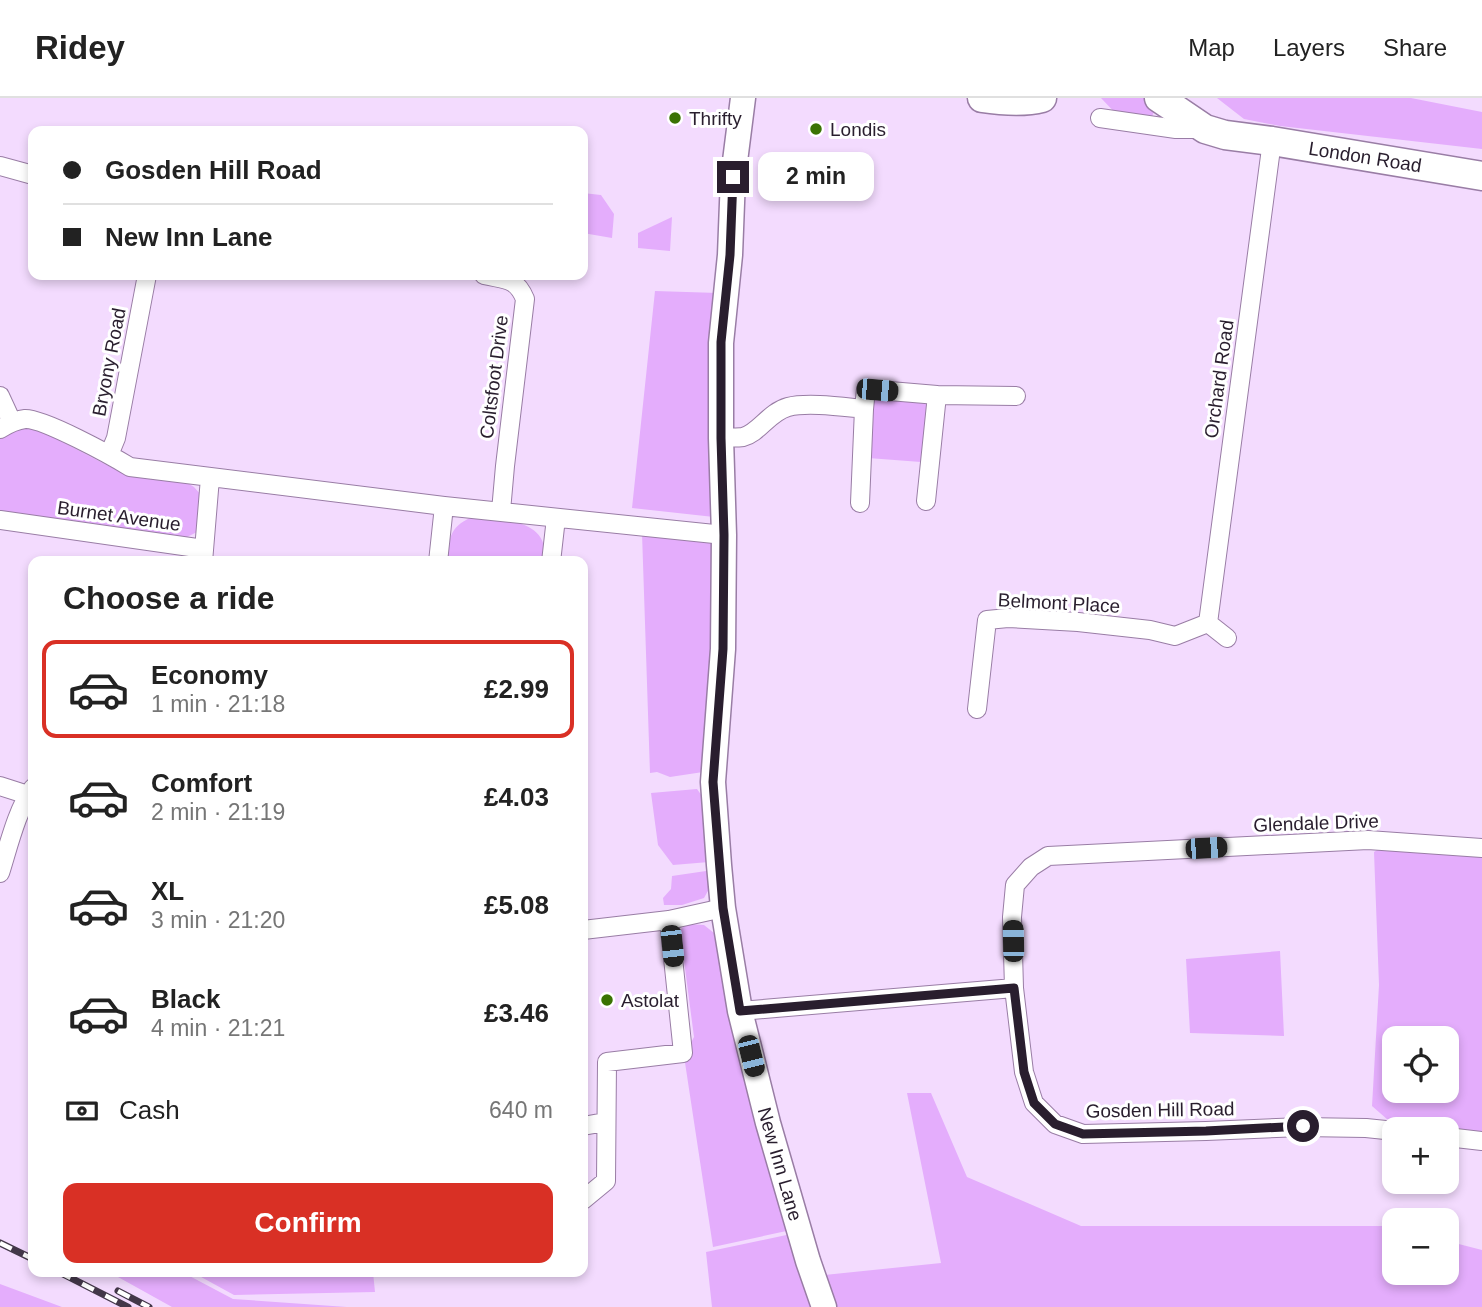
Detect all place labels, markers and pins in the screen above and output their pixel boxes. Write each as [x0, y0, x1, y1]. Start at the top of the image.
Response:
place label: Thrifty [689, 108, 742, 129]
marker: Thrifty [667, 110, 683, 126]
place label: Londis [830, 119, 886, 140]
marker: Londis [808, 121, 824, 137]
place label: Astolat [621, 990, 680, 1011]
marker: Astolat [599, 992, 615, 1008]

